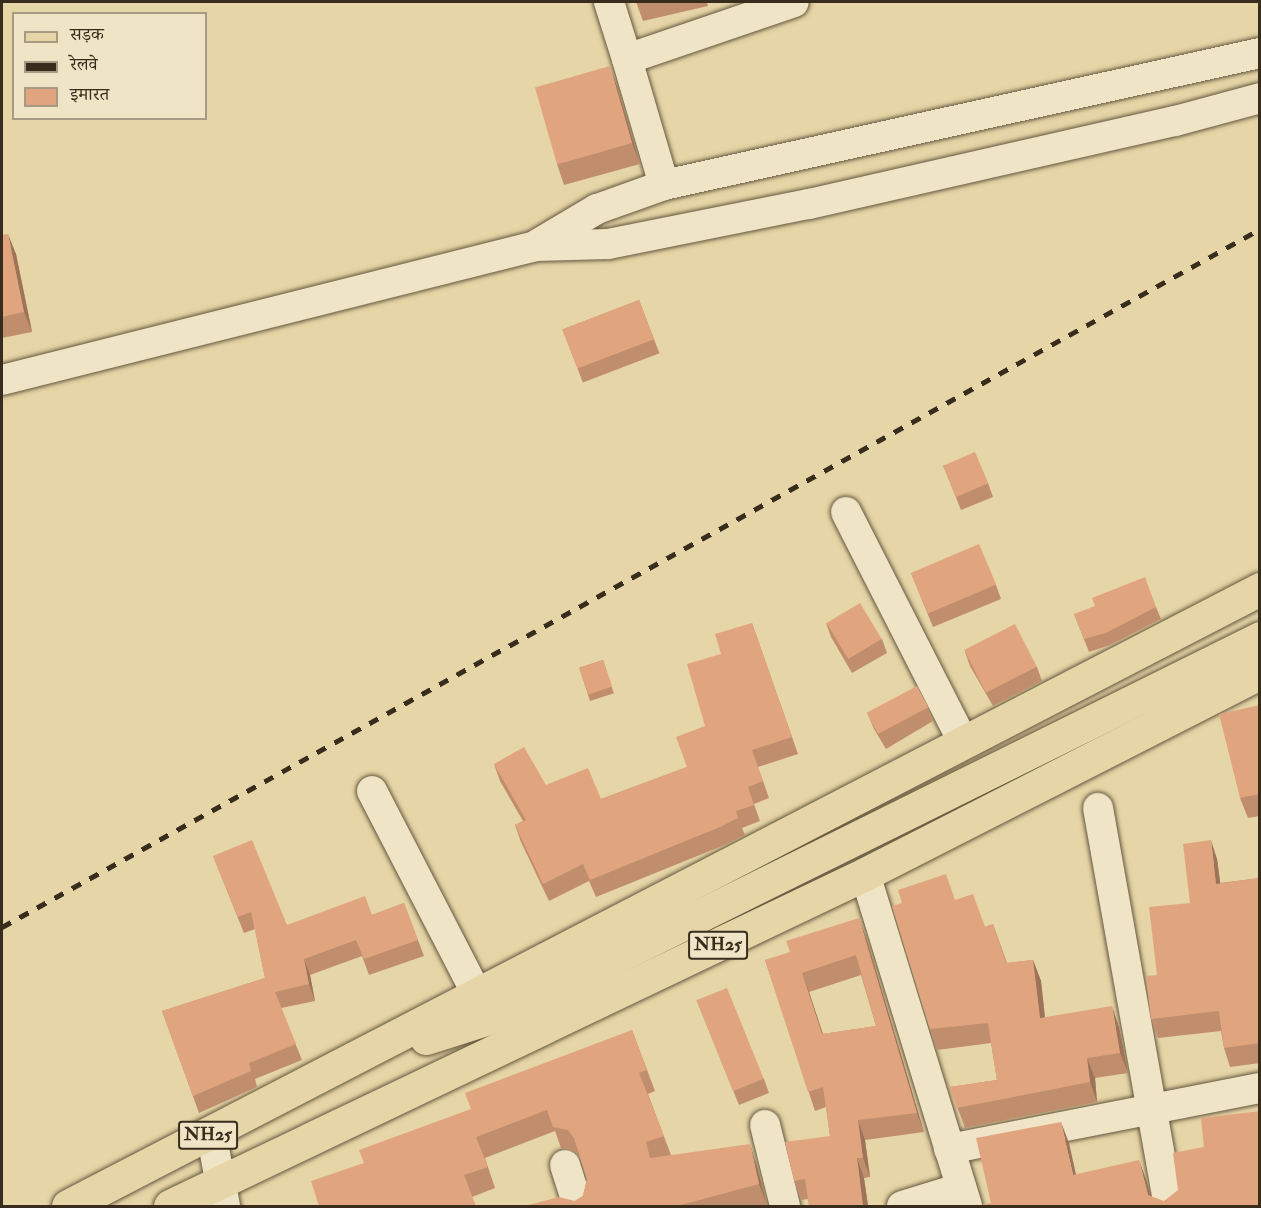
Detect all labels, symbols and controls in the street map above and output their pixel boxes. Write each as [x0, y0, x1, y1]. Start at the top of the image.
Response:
legend [12, 12, 207, 120]
text: सड़क [70, 23, 104, 46]
text: रेलवे [70, 53, 98, 76]
text: इमारत [70, 83, 109, 106]
road number: NH25 [688, 930, 748, 960]
road number: NH25 [178, 1120, 238, 1150]

